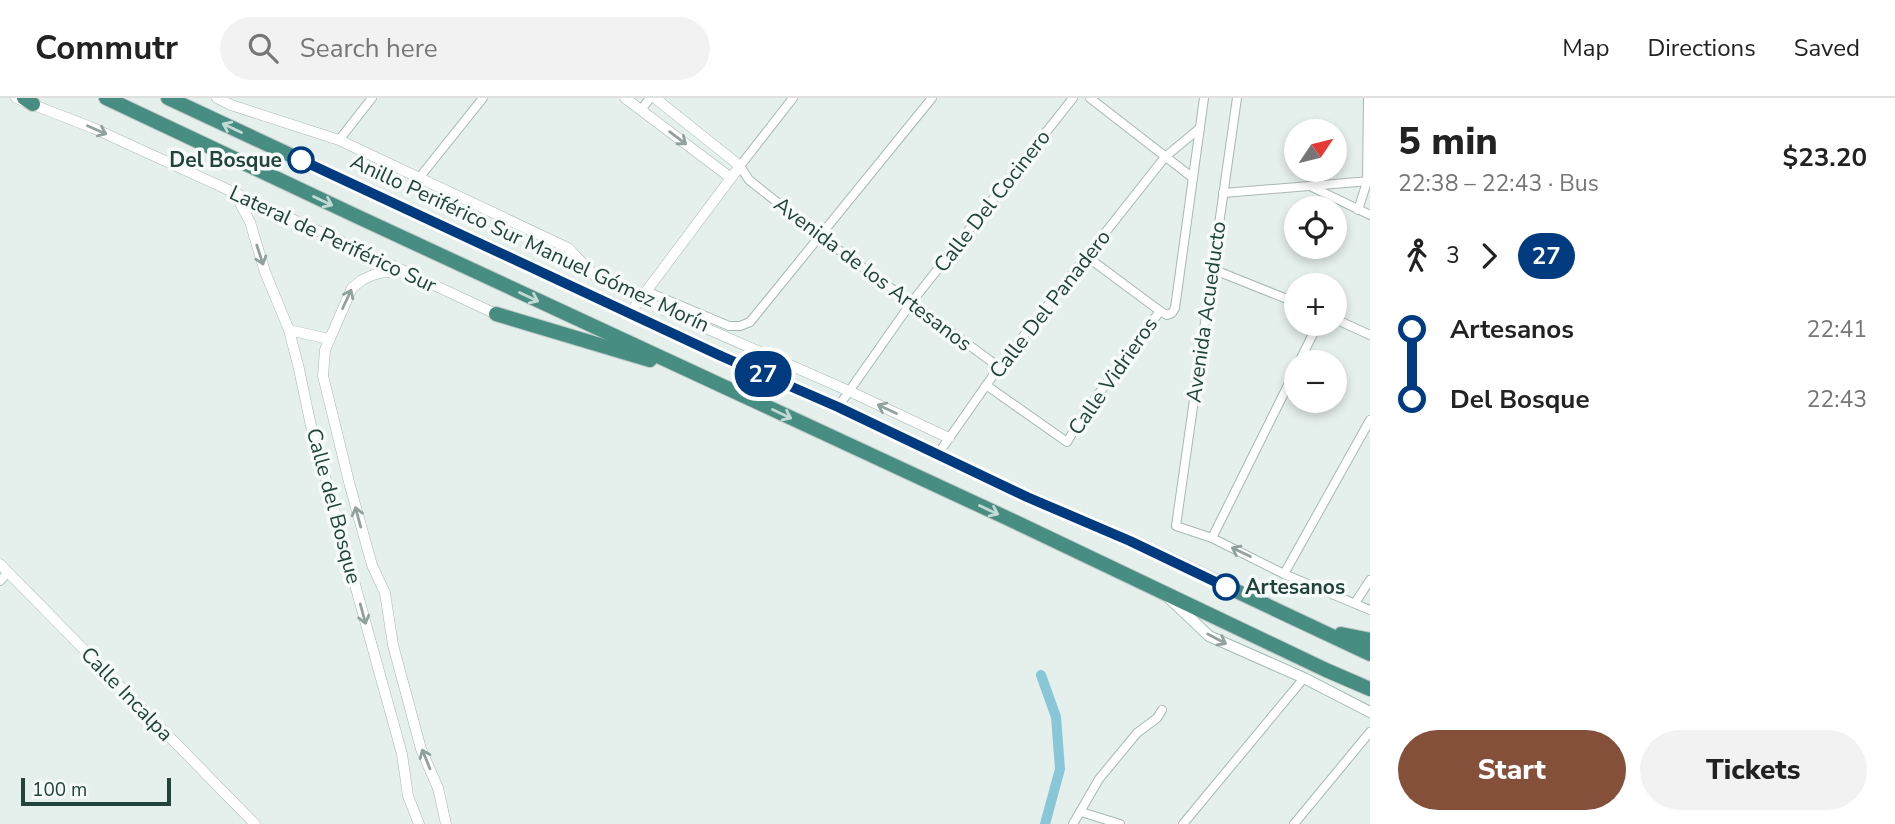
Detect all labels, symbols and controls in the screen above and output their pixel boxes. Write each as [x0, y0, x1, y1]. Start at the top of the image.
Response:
search box [220, 17, 710, 80]
text: Commutr [35, 26, 178, 71]
icon: search [244, 29, 282, 67]
text: Search here [300, 31, 438, 66]
text: Map [1562, 32, 1609, 64]
text: Directions [1647, 32, 1756, 64]
text: Saved [1794, 32, 1860, 64]
text: 5 min [1398, 116, 1498, 167]
north arrow [1284, 119, 1348, 182]
map controls [1284, 119, 1347, 413]
one-way arrow [222, 120, 243, 134]
one-way arrow [85, 124, 107, 137]
street label: Calle Del Cocinero [927, 124, 1057, 278]
one-way arrow [668, 131, 687, 145]
text: $23.20 [1783, 140, 1867, 175]
place label: Del Bosque [169, 146, 282, 174]
marker: Del Bosque [288, 147, 314, 173]
street label: Anillo Periférico Sur Manuel Gómez Morín [346, 147, 714, 339]
text: 22:38 – 22:43 · Bus [1398, 168, 1599, 199]
street label: Lateral de Periférico Sur [225, 179, 441, 300]
street label: Avenida de los Artesanos [768, 190, 978, 358]
one-way arrow [312, 194, 333, 208]
button: locate [1284, 196, 1347, 259]
street label: Avenida Acueducto [1179, 220, 1233, 404]
street label: Calle Del Panadero [983, 224, 1117, 384]
icon: walk [1398, 237, 1436, 275]
icon: forward [1470, 237, 1508, 275]
text: 3 [1446, 240, 1460, 271]
text: 27 [1532, 240, 1561, 272]
one-way arrow [254, 244, 267, 266]
button: + [1284, 273, 1347, 336]
one-way arrow [341, 289, 354, 310]
one-way arrow [518, 290, 539, 304]
street label: Calle Vidrieros [1062, 311, 1164, 441]
text: Artesanos [1450, 312, 1574, 347]
text: 22:41 [1807, 314, 1867, 345]
button: − [1284, 350, 1347, 413]
line badge: 27 [732, 351, 794, 397]
text: 27 [749, 358, 777, 390]
text: Del Bosque [1450, 382, 1590, 417]
text: 22:43 [1807, 384, 1867, 415]
one-way arrow [877, 402, 898, 416]
one-way arrow [771, 408, 792, 421]
street label: Calle del Bosque [300, 425, 368, 587]
one-way arrow [978, 503, 999, 517]
one-way arrow [351, 506, 364, 529]
one-way arrow [1231, 545, 1252, 559]
place label: Artesanos [1245, 573, 1345, 601]
marker: Artesanos [1213, 574, 1239, 600]
one-way arrow [358, 603, 371, 625]
one-way arrow [1206, 633, 1227, 646]
street label: Calle Incalpa [75, 641, 179, 747]
button: Start [1398, 730, 1626, 810]
button: Tickets [1640, 730, 1867, 810]
one-way arrow [418, 749, 431, 770]
scale bar [21, 775, 172, 807]
text: 100 m [32, 777, 87, 803]

